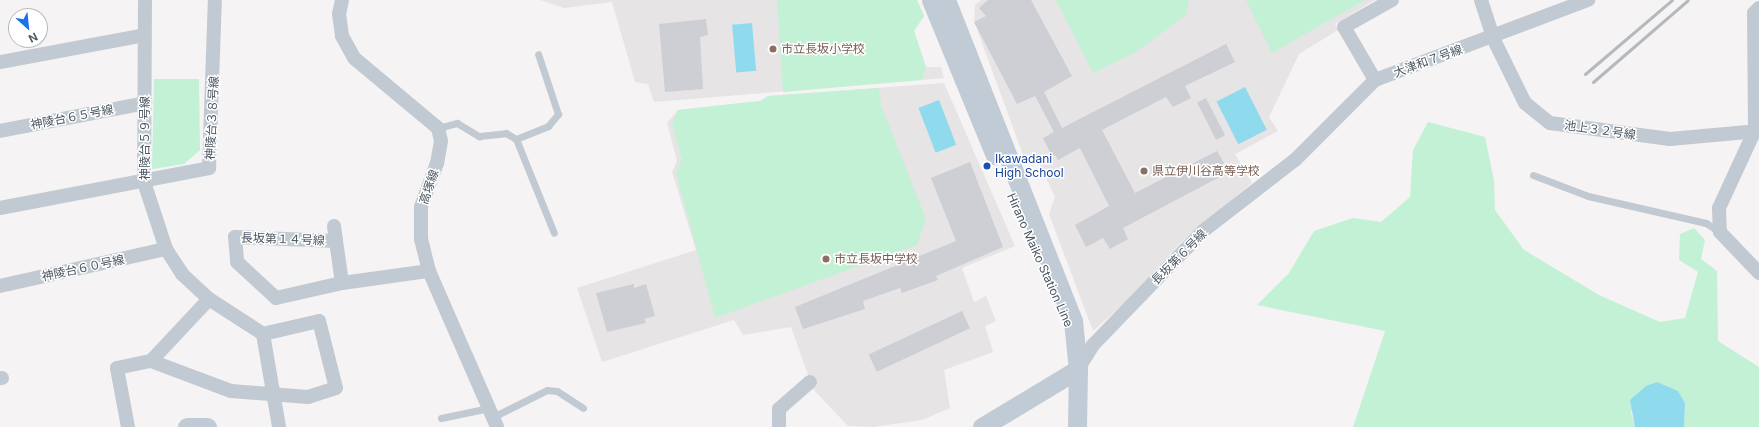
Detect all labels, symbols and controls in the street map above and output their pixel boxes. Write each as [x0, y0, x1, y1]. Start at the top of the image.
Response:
north arrow [8, 8, 48, 48]
text: N [26, 30, 40, 46]
place label: 市立長坂小学校 [781, 42, 865, 56]
street label: 大津和７号線 [1392, 42, 1464, 80]
marker: 市立長坂小学校 [768, 44, 778, 54]
street label: 神陵台３８号線 [203, 76, 221, 160]
street label: 神陵台５９号線 [138, 96, 152, 180]
street label: 神陵台６５号線 [29, 102, 115, 132]
street label: 池上３２号線 [1563, 118, 1637, 142]
place label: Ikawadani High School [995, 152, 1064, 180]
marker: Ikawadani High School [982, 161, 992, 171]
place label: 県立伊川谷高等学校 [1152, 164, 1260, 178]
marker: 県立伊川谷高等学校 [1139, 166, 1149, 176]
street label: 高塚線 [416, 168, 442, 206]
street label: Hirano Maiko Station Line [1004, 191, 1076, 329]
street label: 長坂第６号線 [1148, 226, 1210, 288]
street label: 長坂第１４号線 [241, 230, 325, 248]
street label: 神陵台６０号線 [40, 252, 126, 284]
place label: 市立長坂中学校 [834, 252, 918, 266]
marker: 市立長坂中学校 [821, 254, 831, 264]

